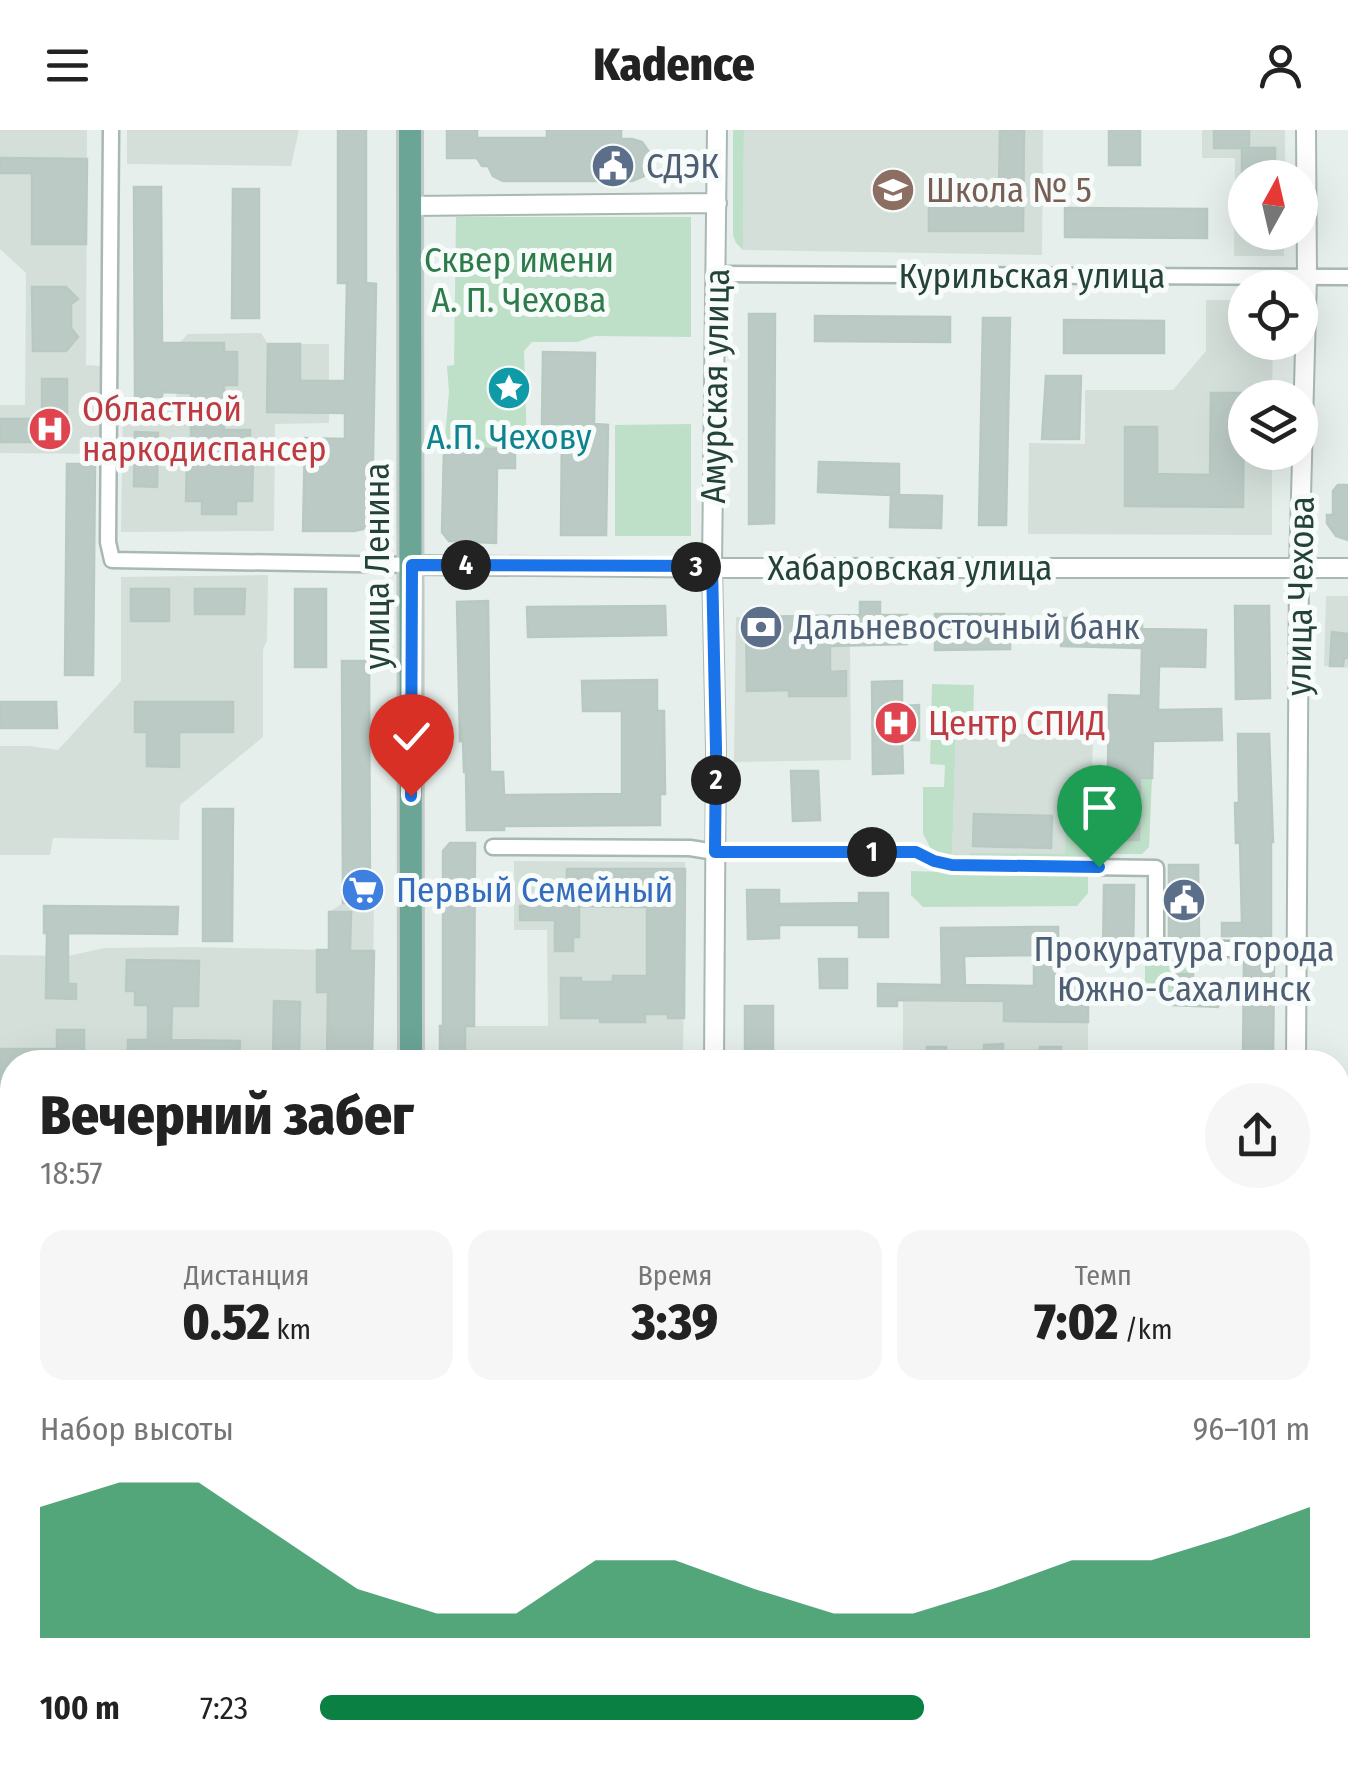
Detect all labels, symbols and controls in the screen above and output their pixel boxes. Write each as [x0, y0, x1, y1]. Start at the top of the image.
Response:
icon: menu [40, 38, 95, 93]
text: Kadence [593, 38, 755, 92]
icon: person [1253, 38, 1308, 93]
public building icon: СДЭК [590, 143, 636, 189]
place label: СДЭК [646, 145, 719, 187]
north arrow [1228, 160, 1318, 250]
map controls [1228, 160, 1318, 470]
school or university icon: Школа № 5 [870, 167, 916, 213]
place label: Школа № 5 [926, 169, 1092, 211]
park label: Сквер имени А. П. Чехова [424, 239, 614, 321]
street label: Курильская улица [899, 255, 1165, 297]
street label: Амурская улица [692, 268, 738, 504]
button: locate [1228, 270, 1318, 360]
place icon: А.П. Чехову [486, 365, 532, 411]
button: layers [1228, 380, 1318, 470]
place label: Областной наркодиспансер [82, 388, 327, 470]
hospital icon: Областной наркодиспансер [27, 406, 73, 452]
place label: А.П. Чехову [426, 416, 592, 458]
street label: улица Ленина [356, 462, 398, 670]
street label: улица Чехова [1277, 496, 1323, 696]
pin: 4 [441, 540, 491, 590]
pin: 3 [671, 542, 721, 592]
street label: Хабаровская улица [768, 547, 1052, 589]
text: 4 [459, 548, 473, 581]
text: 3 [689, 550, 703, 583]
bank icon: Дальневосточный банк [738, 604, 784, 650]
place label: Дальневосточный банк [793, 606, 1140, 648]
pin [369, 694, 454, 797]
hospital icon: Центр СПИД [873, 700, 919, 746]
place label: Центр СПИД [928, 702, 1106, 744]
icon: check [384, 709, 439, 764]
pin: 2 [691, 755, 741, 805]
text: 2 [710, 763, 722, 796]
pin [1057, 765, 1142, 868]
icon: arrive [1072, 780, 1127, 835]
pin: 1 [847, 827, 897, 877]
text: 1 [866, 835, 878, 868]
supermarket icon: Первый Семейный [340, 867, 386, 913]
place label: Первый Семейный [396, 869, 673, 911]
public building icon: Прокуратура города Южно-Сахалинск [1161, 877, 1207, 923]
place label: Прокуратура города Южно-Сахалинск [1034, 928, 1334, 1010]
text: Вечерний забег [40, 1083, 414, 1149]
button: share [1205, 1083, 1310, 1188]
text: 18:57 [40, 1154, 102, 1192]
text: Дистанция [184, 1259, 309, 1292]
text: Время [638, 1259, 712, 1292]
text: Темп [1075, 1259, 1132, 1292]
text: 0.52 [182, 1292, 270, 1352]
text: 3:39 [632, 1292, 718, 1352]
text: 7:02 [1034, 1292, 1118, 1352]
text: km [270, 1313, 311, 1346]
text: /km [1118, 1313, 1172, 1346]
text: Набор высоты [40, 1410, 234, 1448]
text: 96–101 m [1193, 1410, 1310, 1448]
text: 100 m [40, 1689, 120, 1727]
text: 7:23 [200, 1689, 248, 1727]

